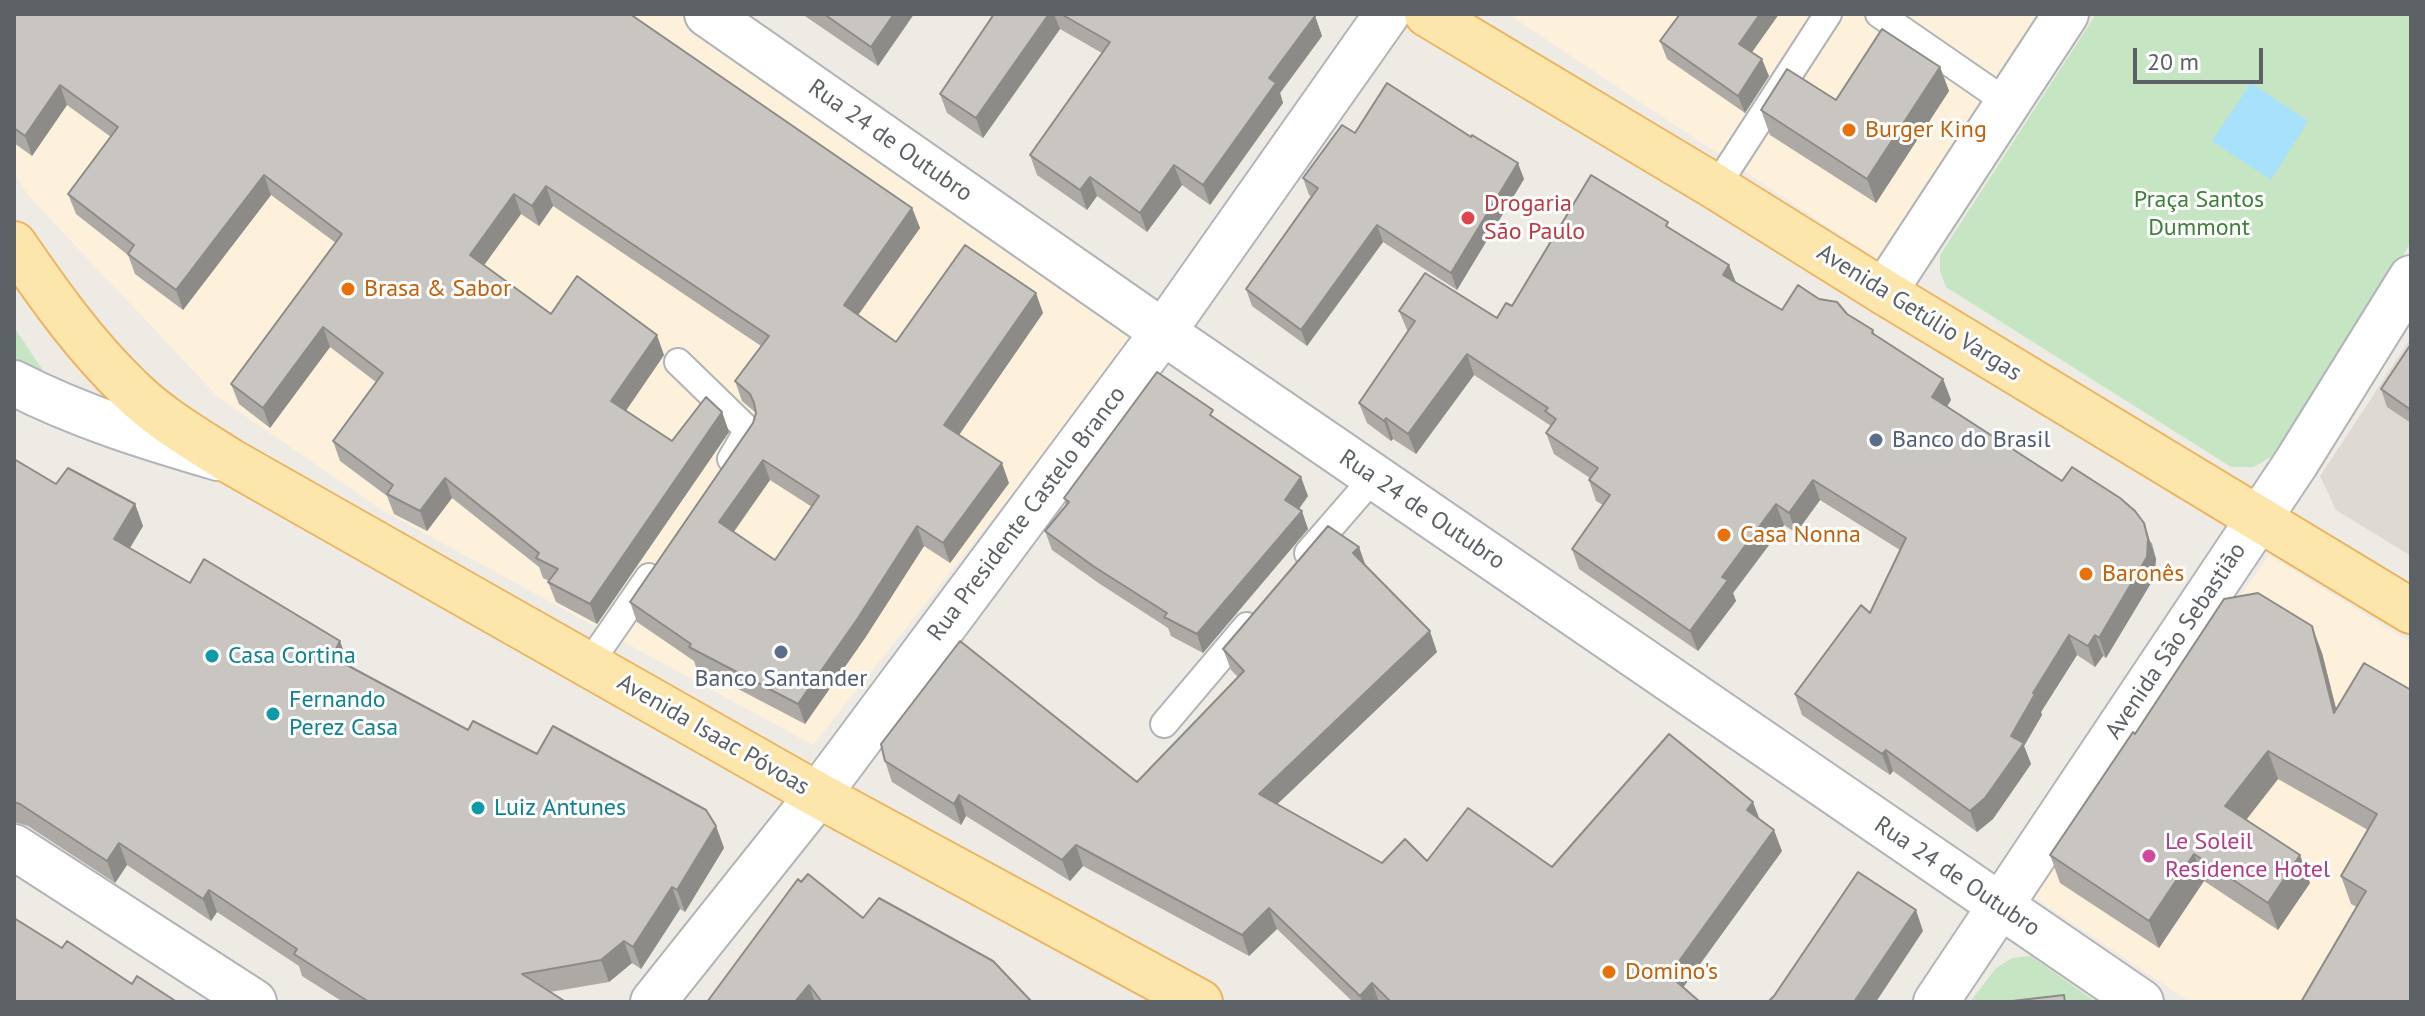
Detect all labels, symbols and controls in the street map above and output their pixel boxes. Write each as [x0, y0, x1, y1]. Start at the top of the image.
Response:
scale bar [2137, 32, 2267, 82]
text: 20 m [2147, 46, 2199, 77]
street label: Rua 24 de Outubro [802, 74, 978, 208]
place label: Burger King [1865, 116, 1987, 144]
marker: Burger King [1840, 121, 1858, 139]
park label: Praça Santos Dummont [2134, 186, 2264, 242]
place label: Drogaria São Paulo [1484, 190, 1585, 246]
marker: Drogaria São Paulo [1459, 209, 1477, 227]
street label: Avenida Getúlio Vargas [1811, 238, 2027, 388]
place label: Brasa & Sabor [364, 275, 511, 303]
marker: Brasa & Sabor [339, 280, 357, 298]
street label: Rua Presidente Castelo Branco [922, 381, 1132, 647]
place label: Banco do Brasil [1892, 426, 2050, 454]
marker: Banco do Brasil [1867, 431, 1885, 449]
street label: Rua 24 de Outubro [1334, 444, 1510, 576]
place label: Casa Nonna [1740, 521, 1861, 549]
marker: Casa Nonna [1715, 526, 1733, 544]
street label: Avenida São Sebastião [2100, 537, 2252, 745]
place label: Baronês [2102, 560, 2184, 588]
marker: Baronês [2077, 565, 2095, 583]
place label: Casa Cortina [228, 642, 356, 670]
marker: Banco Santander [772, 643, 790, 661]
marker: Casa Cortina [203, 647, 221, 665]
place label: Banco Santander [695, 665, 867, 693]
street label: Avenida Isaac Póvoas [612, 668, 814, 802]
place label: Fernando Perez Casa [289, 686, 398, 742]
marker: Fernando Perez Casa [264, 705, 282, 723]
place label: Luiz Antunes [494, 794, 626, 822]
marker: Luiz Antunes [469, 799, 487, 817]
street label: Rua 24 de Outubro [1869, 811, 2045, 943]
place label: Le Soleil Residence Hotel [2165, 828, 2330, 884]
marker: Le Soleil Residence Hotel [2140, 847, 2158, 865]
place label: Domino's [1625, 958, 1718, 986]
marker: Domino's [1600, 963, 1618, 981]

